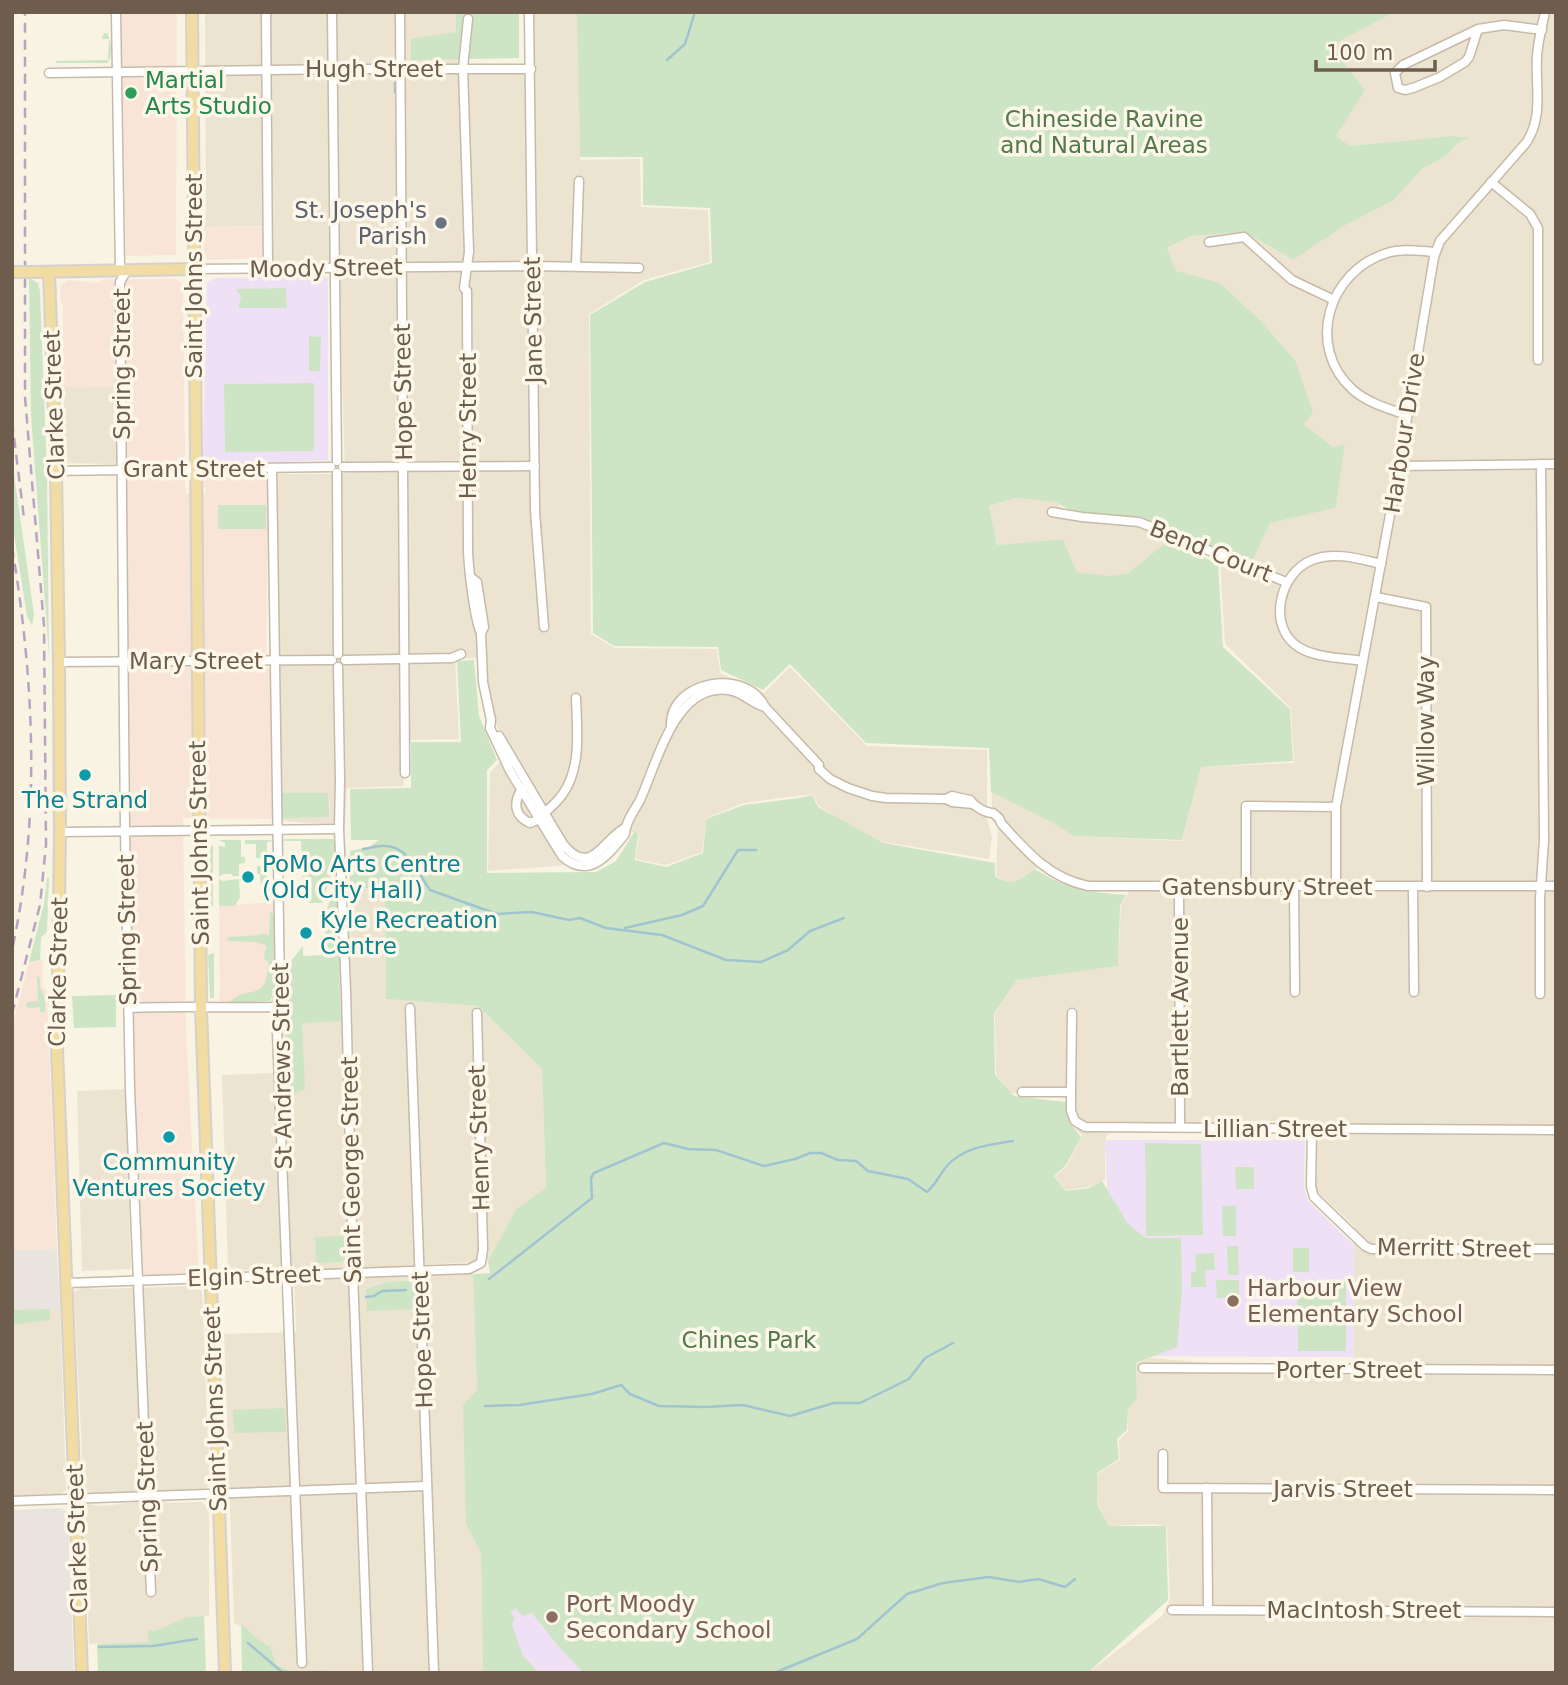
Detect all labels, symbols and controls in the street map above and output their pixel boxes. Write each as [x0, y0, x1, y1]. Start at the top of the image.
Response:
scale bar [1316, 28, 1435, 72]
text: 100 m [1326, 41, 1393, 65]
street label: Hugh Street [305, 56, 443, 82]
place label: Martial Arts Studio [145, 67, 272, 119]
marker: Martial Arts Studio [123, 85, 139, 101]
park label: Chineside Ravine and Natural Areas [1000, 106, 1208, 158]
street label: Saint Johns Street [181, 173, 207, 379]
place label: St. Joseph's Parish [294, 197, 427, 249]
marker: St. Joseph's Parish [433, 215, 449, 231]
street label: Moody Street [249, 254, 403, 282]
street label: Jane Street [519, 256, 547, 386]
street label: Spring Street [109, 288, 135, 440]
street label: Hope Street [389, 323, 417, 461]
street label: Clarke Street [38, 330, 70, 480]
street label: Harbour Drive [1378, 351, 1430, 515]
street label: Henry Street [455, 353, 481, 499]
street label: Grant Street [123, 456, 265, 482]
street label: Bend Court [1146, 515, 1276, 587]
street label: Mary Street [129, 648, 263, 674]
street label: Willow Way [1413, 656, 1439, 786]
street label: Saint Johns Street [184, 740, 214, 946]
marker: The Strand [77, 767, 93, 783]
place label: The Strand [21, 787, 148, 813]
place label: PoMo Arts Centre (Old City Hall) [262, 851, 461, 903]
street label: Spring Street [113, 854, 141, 1006]
marker: PoMo Arts Centre (Old City Hall) [240, 869, 256, 885]
street label: Gatensbury Street [1161, 874, 1373, 900]
street label: Clarke Street [44, 897, 72, 1047]
place label: Kyle Recreation Centre [320, 907, 498, 959]
street label: Bartlett Avenue [1167, 917, 1193, 1097]
marker: Kyle Recreation Centre [298, 925, 314, 941]
street label: St Andrews Street [267, 962, 297, 1170]
street label: Saint George Street [336, 1056, 366, 1284]
street label: Henry Street [463, 1064, 495, 1212]
street label: Lillian Street [1203, 1116, 1347, 1142]
marker: Community Ventures Society [161, 1129, 177, 1145]
place label: Community Ventures Society [72, 1149, 266, 1201]
street label: Merritt Street [1377, 1234, 1531, 1262]
street label: Elgin Street [187, 1261, 321, 1291]
street label: Hope Street [407, 1271, 437, 1409]
place label: Harbour View Elementary School [1247, 1275, 1463, 1327]
marker: Harbour View Elementary School [1225, 1293, 1241, 1309]
street label: Saint Johns Street [198, 1306, 232, 1512]
park label: Chines Park [682, 1327, 817, 1353]
street label: Porter Street [1276, 1357, 1422, 1383]
street label: Spring Street [131, 1421, 163, 1573]
street label: Clarke Street [61, 1464, 93, 1614]
street label: Jarvis Street [1271, 1476, 1413, 1502]
place label: Port Moody Secondary School [566, 1591, 771, 1643]
street label: MacIntosh Street [1267, 1597, 1461, 1623]
marker: Port Moody Secondary School [544, 1609, 560, 1625]

